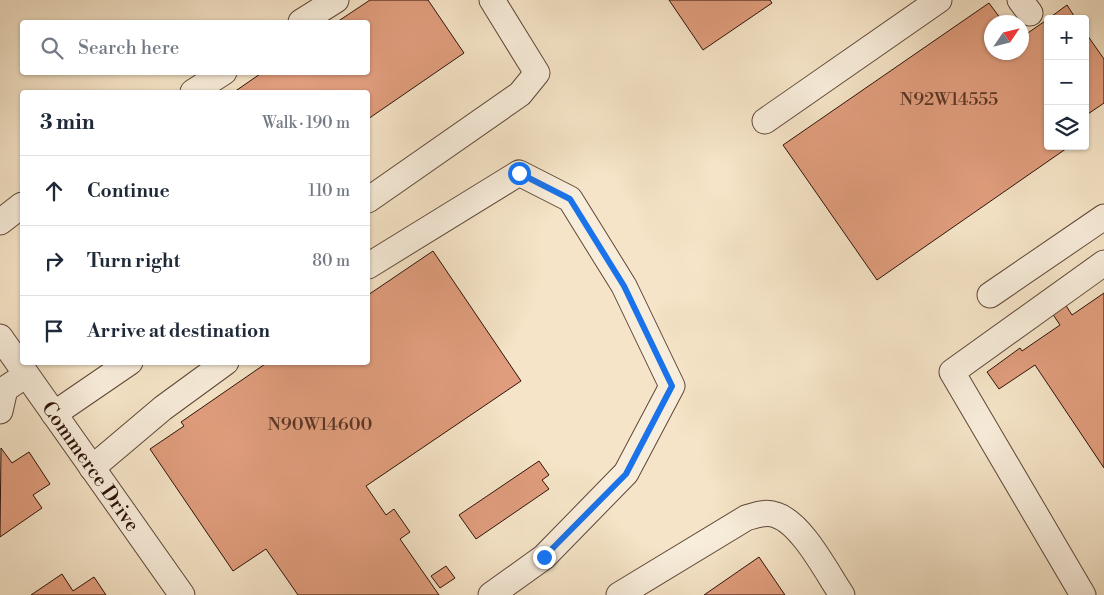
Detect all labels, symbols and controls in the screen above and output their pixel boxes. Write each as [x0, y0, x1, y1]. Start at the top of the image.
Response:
north arrow [984, 15, 1029, 60]
map controls [1044, 15, 1089, 150]
button: + [1044, 15, 1089, 60]
search box [20, 20, 370, 75]
icon: search [38, 34, 66, 62]
text: Search here [78, 36, 179, 60]
button: − [1044, 60, 1089, 105]
house number: N92W14555 [900, 88, 998, 111]
button: layers [1044, 105, 1089, 150]
text: 3 min [40, 110, 95, 136]
text: Walk · 190 m [262, 113, 350, 133]
route start [508, 162, 531, 185]
icon: ahead [40, 177, 68, 205]
text: Continue [87, 179, 170, 203]
text: 110 m [308, 181, 350, 201]
icon: right [40, 247, 68, 275]
text: Turn right [87, 249, 180, 273]
text: 80 m [312, 251, 350, 271]
icon: arrive [40, 317, 68, 345]
text: Arrive at destination [87, 319, 270, 343]
street label: Commerce Drive [35, 397, 144, 537]
house number: N90W14600 [267, 413, 373, 436]
route end [533, 546, 556, 569]

